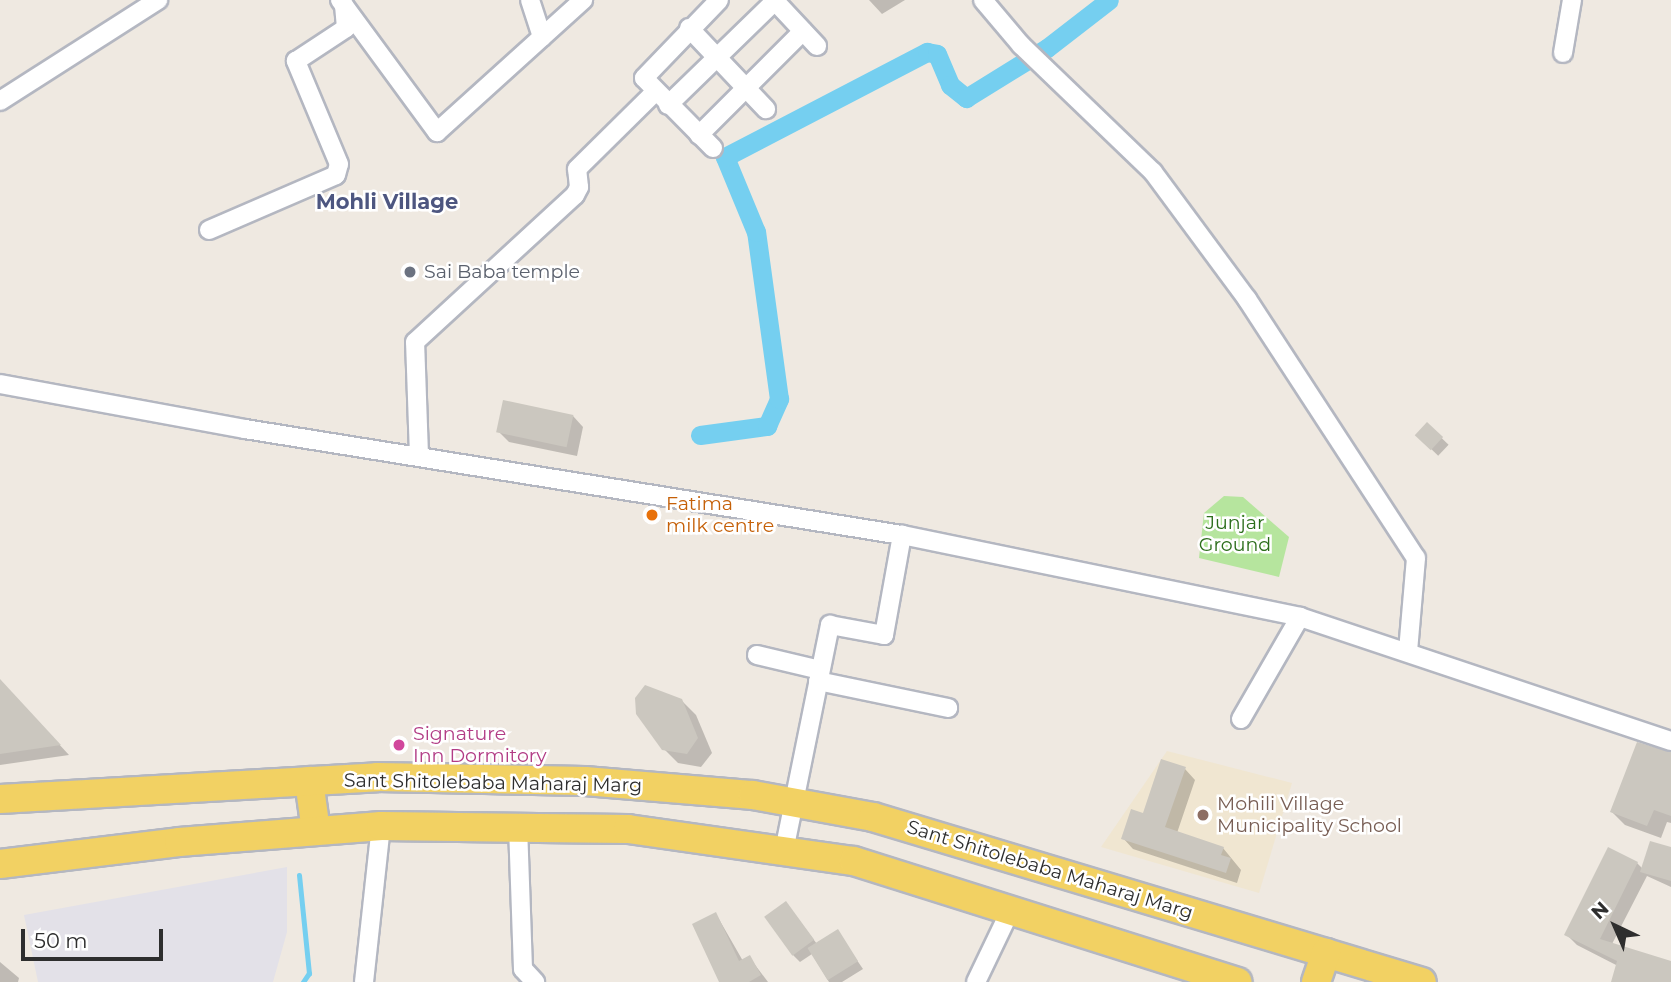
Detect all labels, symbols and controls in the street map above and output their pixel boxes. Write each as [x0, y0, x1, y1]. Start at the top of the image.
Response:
district label: Mohli Village [316, 189, 458, 215]
place label: Sai Baba temple [424, 261, 580, 283]
marker: Sai Baba temple [402, 264, 418, 280]
place label: Fatima milk centre [666, 493, 774, 537]
marker: Fatima milk centre [644, 507, 660, 523]
park label: Junjar Ground [1199, 512, 1271, 556]
place label: Signature Inn Dormitory [413, 723, 547, 767]
marker: Signature Inn Dormitory [391, 737, 407, 753]
street label: Sant Shitolebaba Maharaj Marg [344, 769, 642, 797]
place label: Mohili Village Municipality School [1217, 793, 1402, 837]
marker: Mohili Village Municipality School [1195, 807, 1211, 823]
street label: Sant Shitolebaba Maharaj Marg [904, 816, 1196, 924]
north arrow [1580, 891, 1650, 961]
text: N [1587, 897, 1614, 924]
scale bar [24, 916, 166, 960]
text: 50 m [34, 928, 88, 953]

